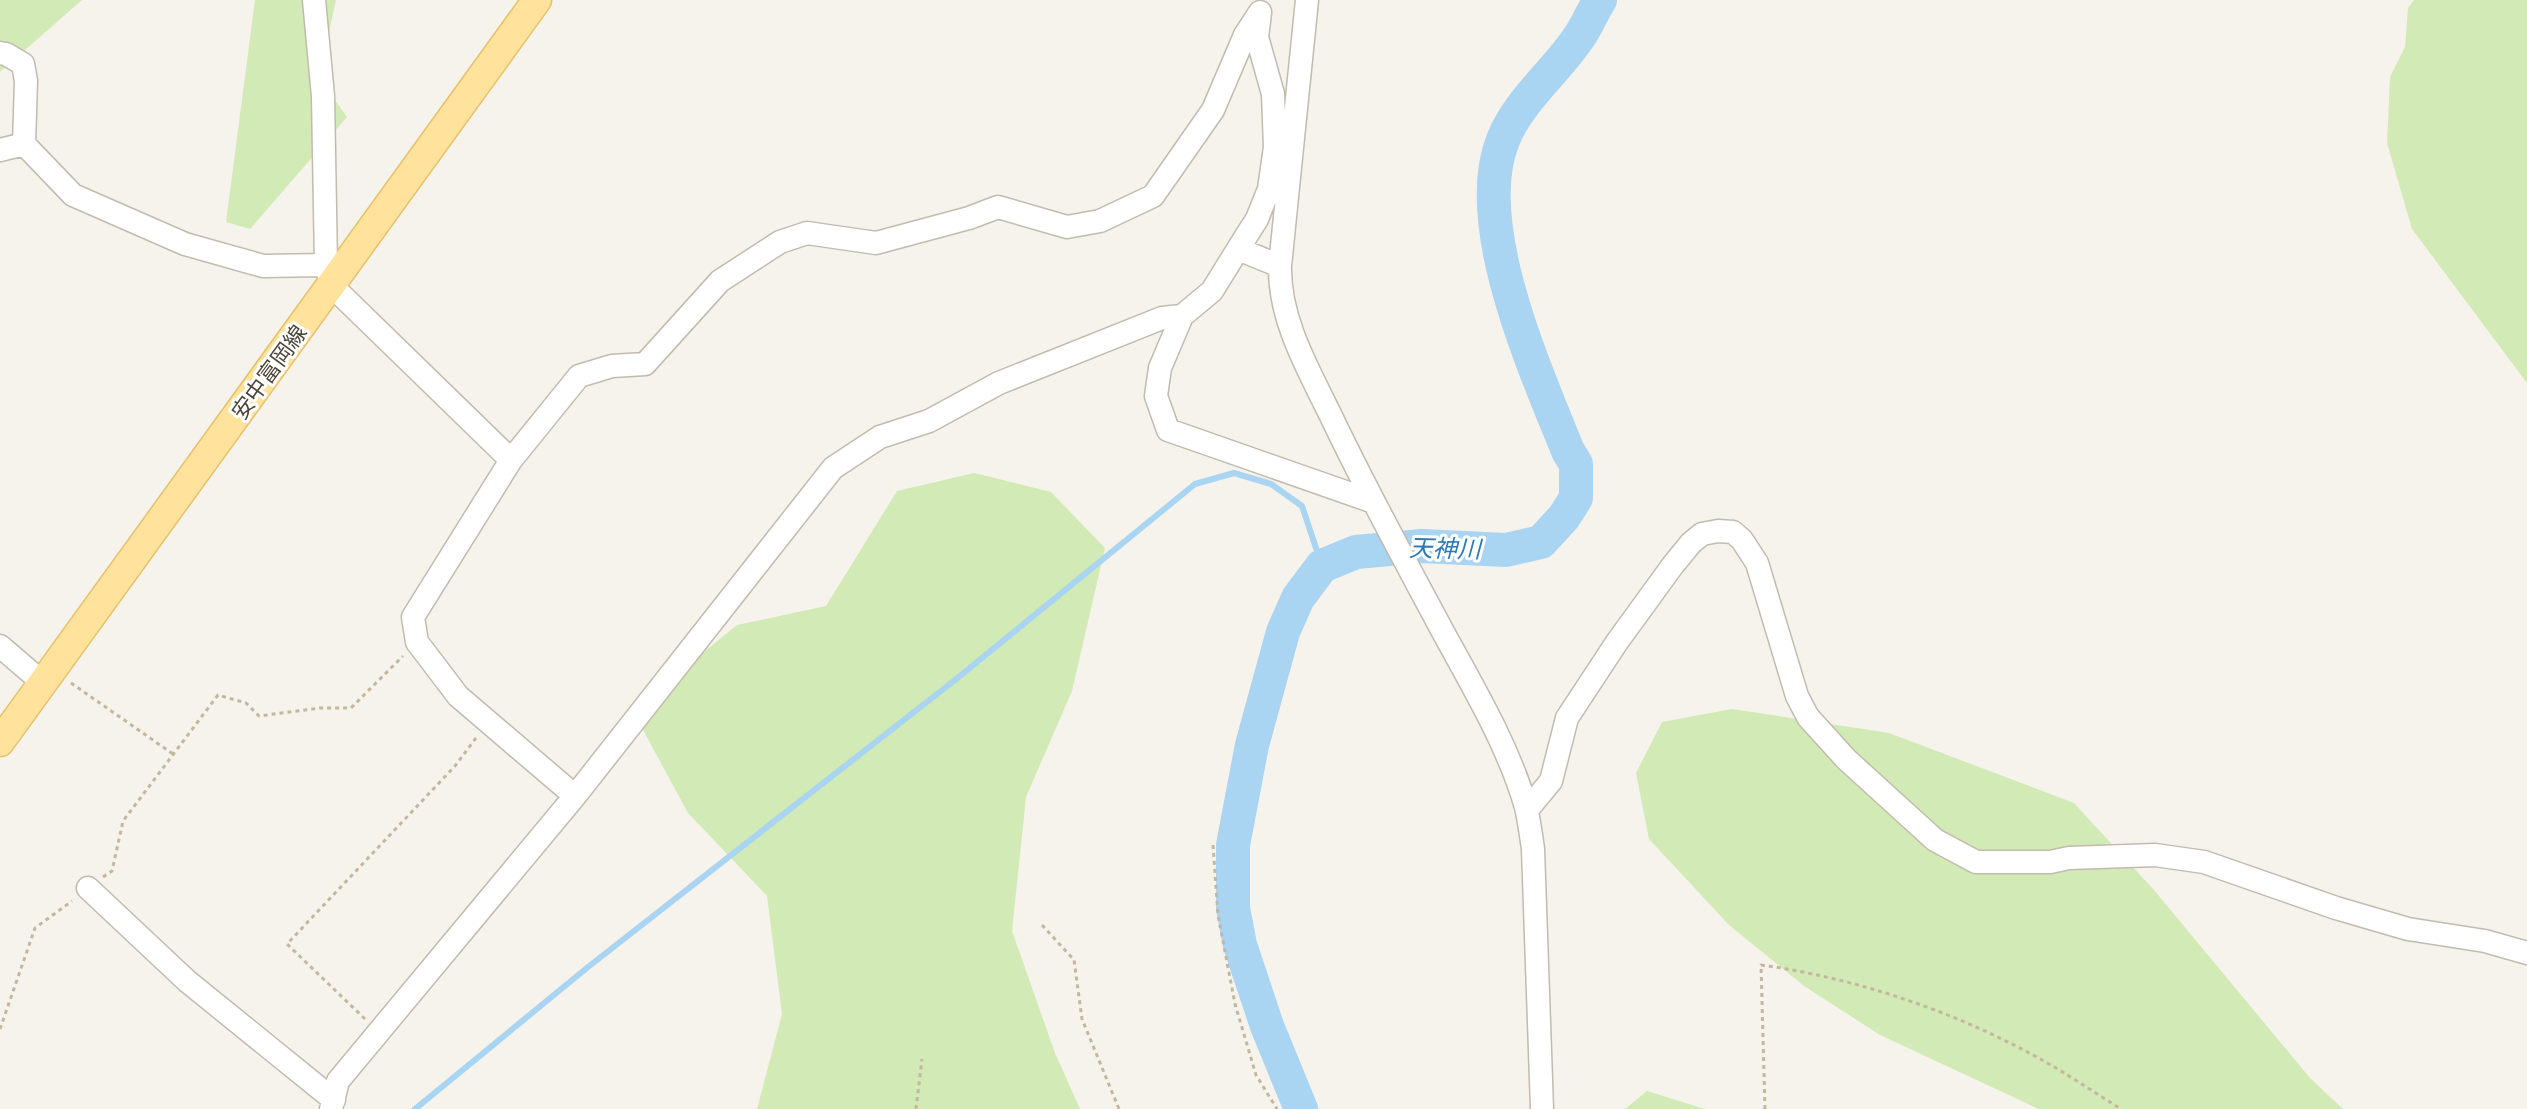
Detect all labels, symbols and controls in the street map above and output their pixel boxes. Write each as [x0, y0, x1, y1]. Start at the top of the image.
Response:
street label: 安中富岡線 [227, 320, 312, 424]
water label: 天神川 [1409, 534, 1484, 563]

